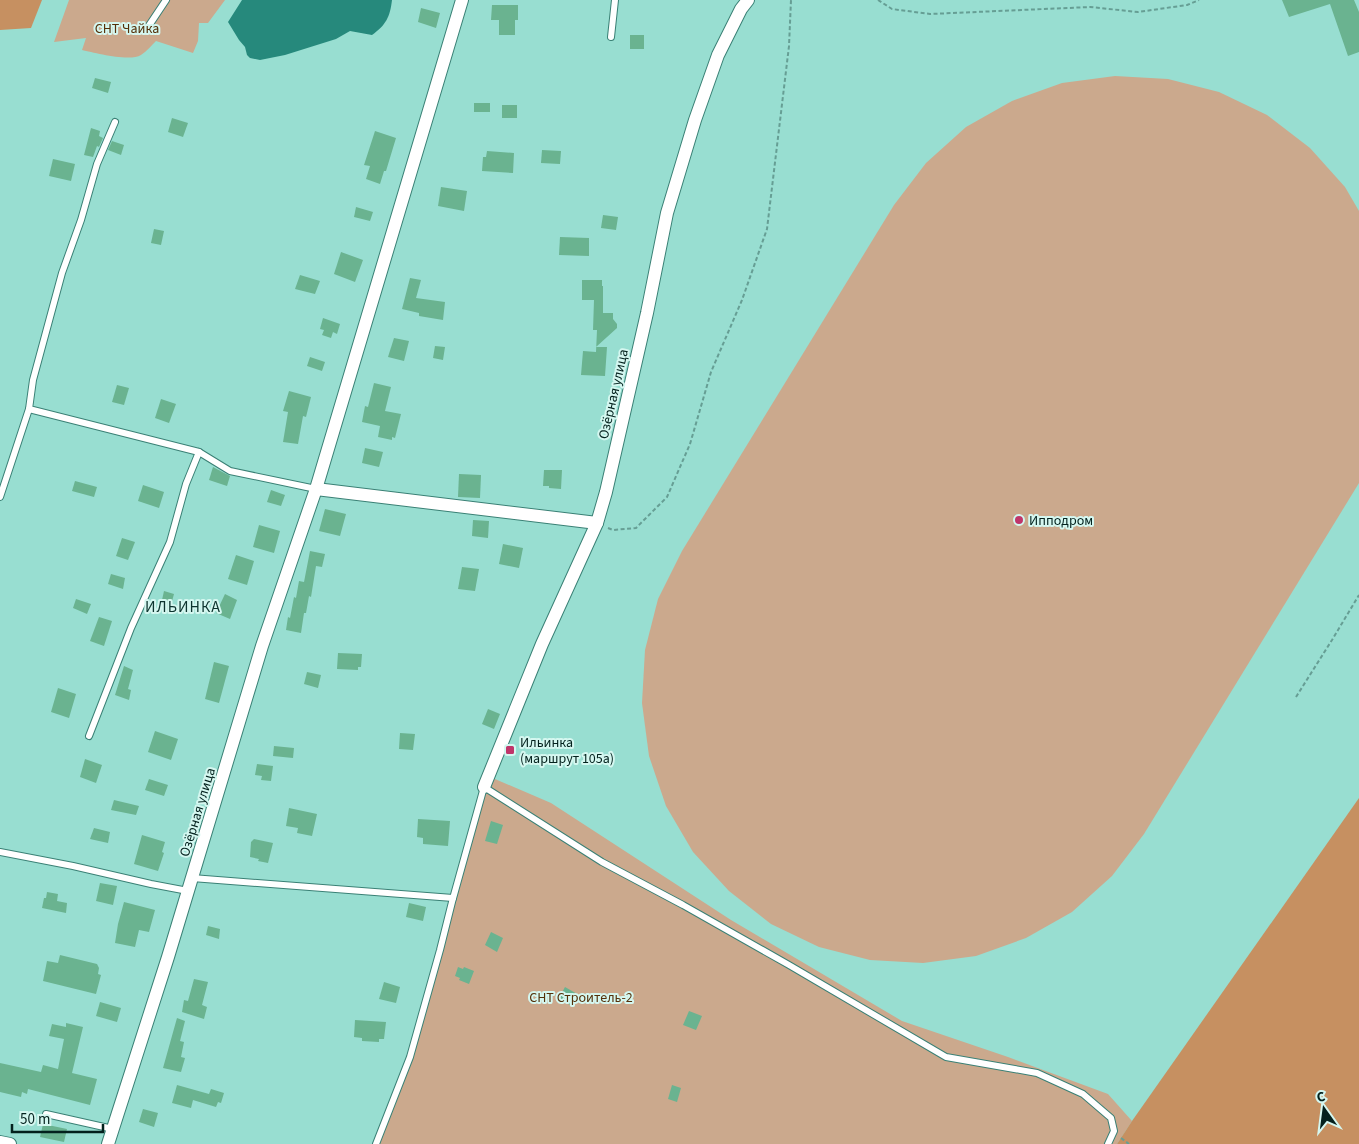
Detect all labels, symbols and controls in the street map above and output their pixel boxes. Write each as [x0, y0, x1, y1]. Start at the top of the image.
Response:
park label: СНТ Чайка [95, 19, 159, 39]
street label: Озёрная улица [594, 347, 634, 441]
place label: Ипподром [1029, 511, 1093, 531]
marker: Ипподром [1013, 514, 1025, 526]
district label: ИЛЬИНКА [145, 596, 221, 618]
place label: Ильинка (маршрут 105а) [520, 733, 614, 769]
marker: Ильинка (маршрут 105а) [504, 744, 516, 756]
street label: Озёрная улица [175, 765, 221, 859]
park label: СНТ Строитель-2 [529, 988, 633, 1008]
north arrow [1299, 1084, 1349, 1134]
text: С [1315, 1087, 1327, 1108]
scale bar [12, 1102, 104, 1134]
text: 50 m [20, 1109, 50, 1130]

